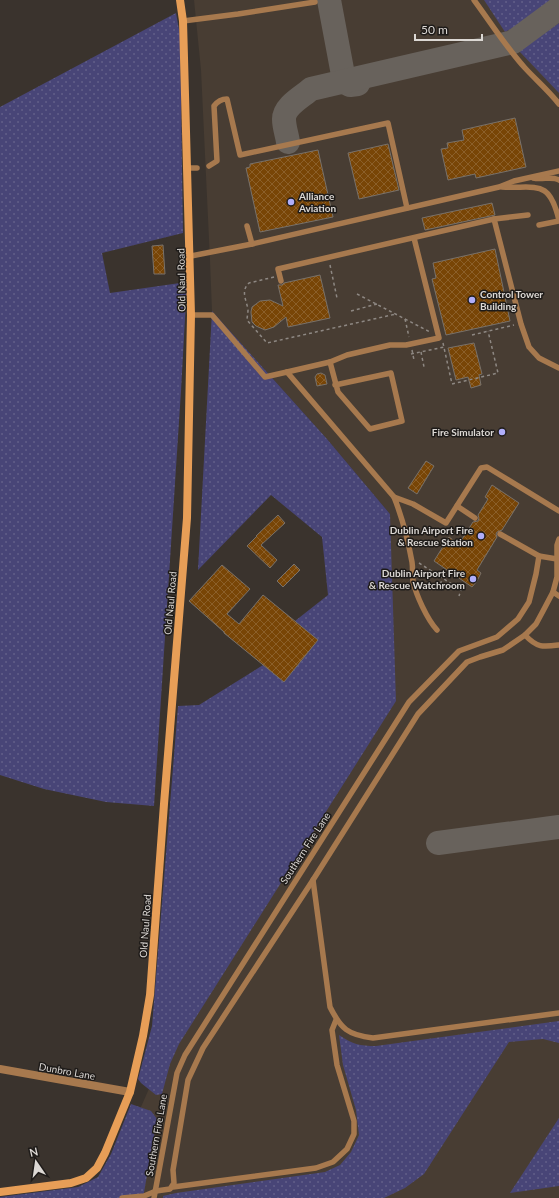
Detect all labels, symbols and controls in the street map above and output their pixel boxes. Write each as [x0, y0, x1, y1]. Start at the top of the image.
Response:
scale bar [415, 16, 482, 42]
text: 50 m [421, 22, 448, 37]
place label: Alliance Aviation [298, 190, 337, 214]
marker: Alliance Aviation [286, 197, 296, 207]
street label: Old Naul Road [174, 248, 188, 312]
place label: Control Tower Building [480, 288, 543, 312]
marker: Control Tower Building [467, 295, 477, 305]
place label: Fire Simulator [432, 426, 494, 438]
marker: Fire Simulator [497, 427, 507, 437]
place label: Dublin Airport Fire & Rescue Station [390, 524, 474, 548]
marker: Dublin Airport Fire & Rescue Station [476, 531, 486, 541]
place label: Dublin Airport Fire & Rescue Watchroom [369, 567, 466, 591]
street label: Old Naul Road [161, 571, 179, 635]
marker: Dublin Airport Fire & Rescue Watchroom [468, 574, 478, 584]
street label: Southern Fire Lane [277, 810, 333, 886]
street label: Old Naul Road [137, 894, 153, 958]
street label: Dunbro Lane [38, 1060, 96, 1082]
street label: Southern Fire Lane [143, 1093, 169, 1177]
north arrow [16, 1142, 56, 1182]
text: N [28, 1144, 39, 1159]

